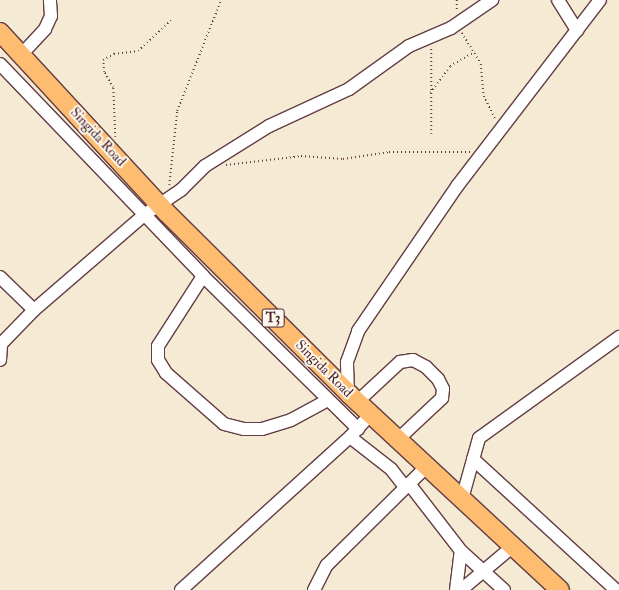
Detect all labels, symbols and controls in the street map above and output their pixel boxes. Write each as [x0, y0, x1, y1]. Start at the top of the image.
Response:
street label: Singida Road [67, 104, 129, 170]
road number: T3 [261, 307, 285, 329]
street label: Singida Road [292, 337, 356, 401]

